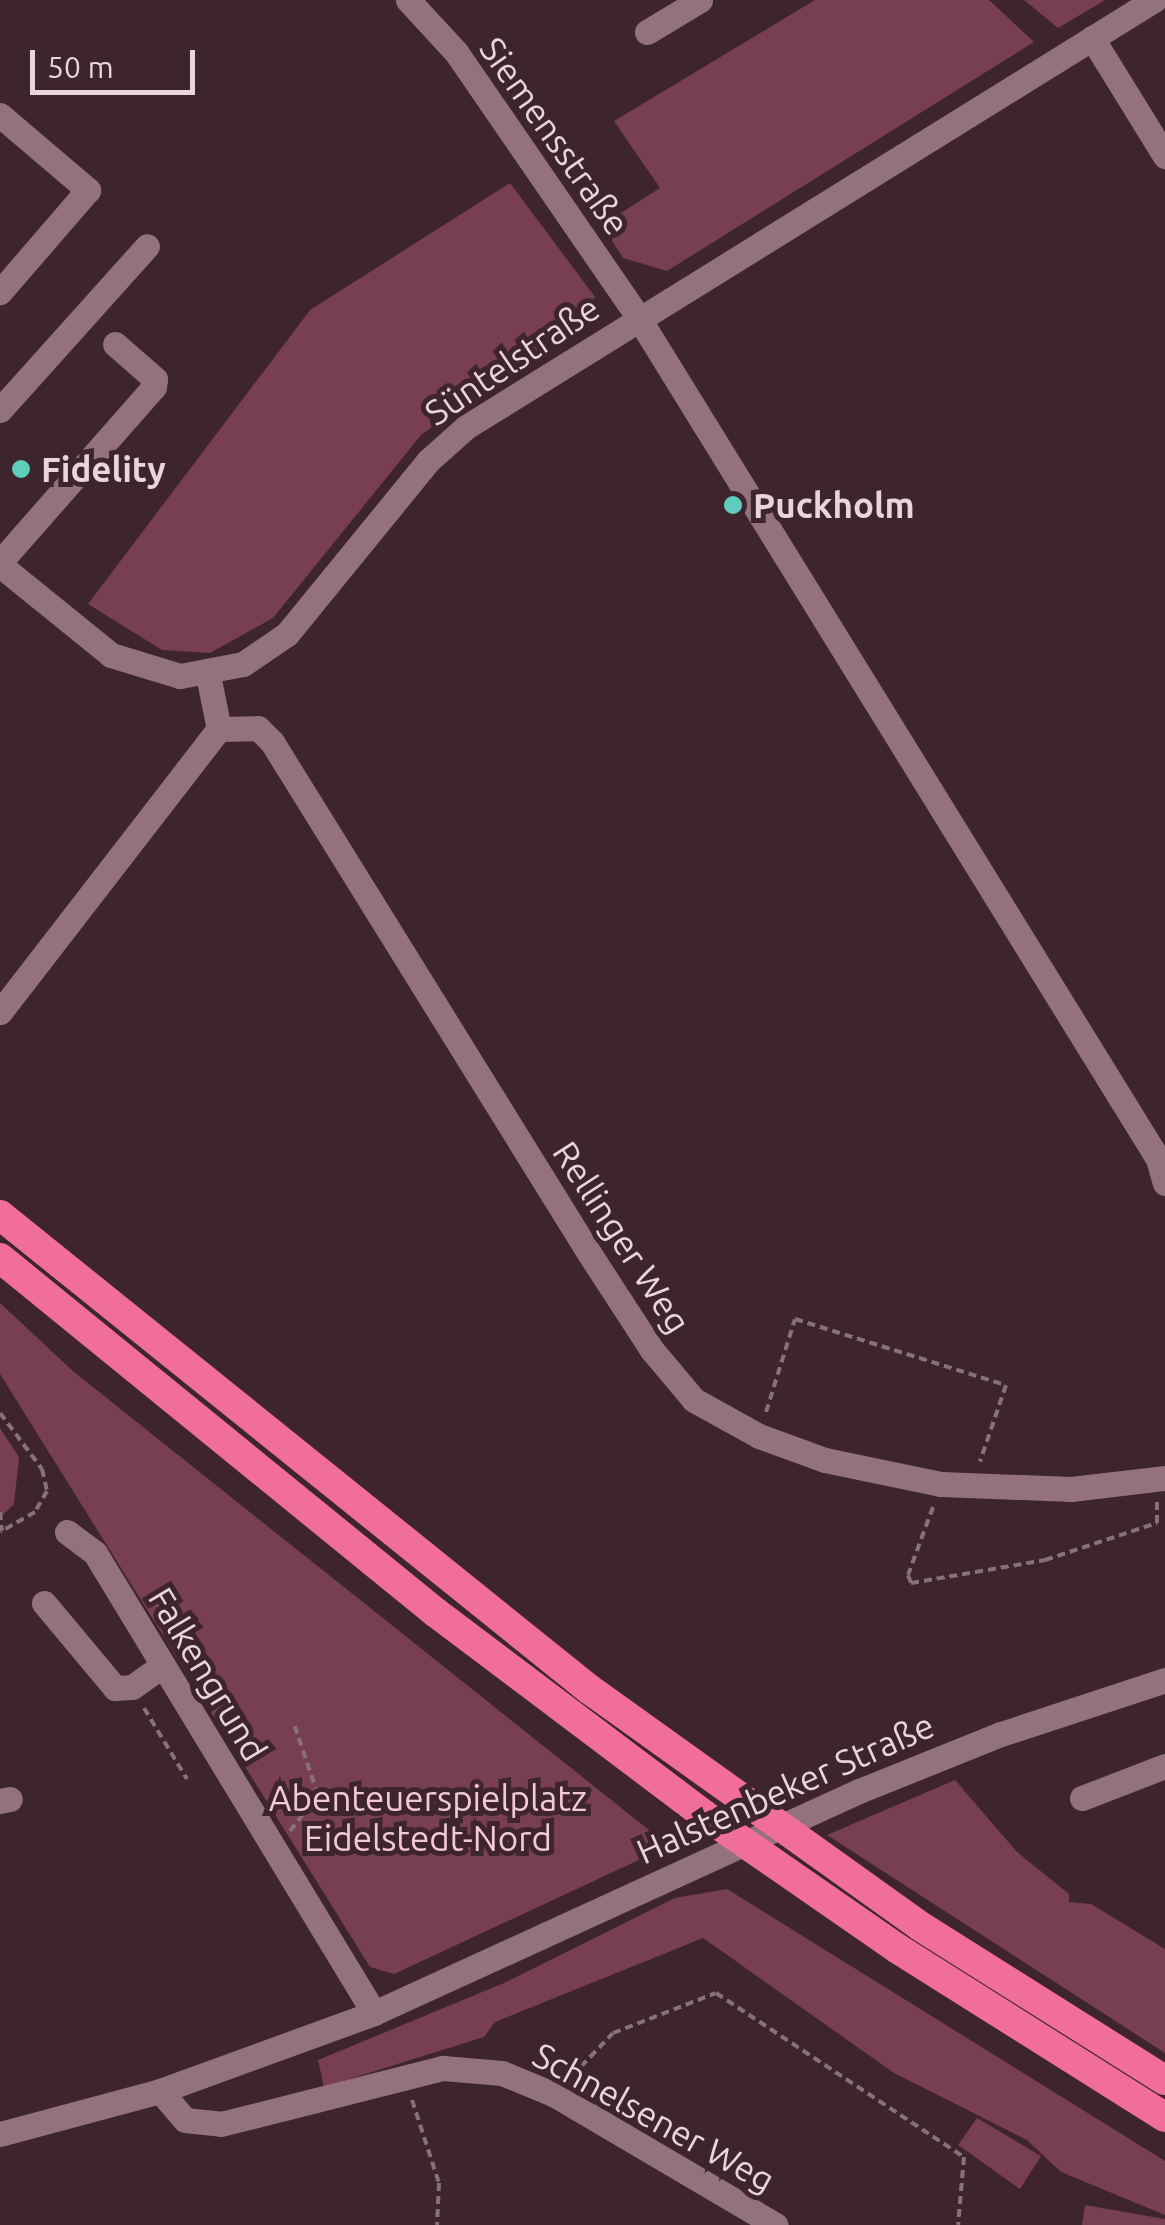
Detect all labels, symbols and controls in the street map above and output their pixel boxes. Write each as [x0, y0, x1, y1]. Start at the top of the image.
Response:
street label: Siemensstraße [471, 29, 639, 243]
scale bar [35, 30, 200, 92]
text: 50 m [47, 50, 114, 84]
street label: Süntelstraße [417, 286, 607, 434]
place label: Fidelity [41, 448, 166, 490]
marker: Fidelity [10, 458, 32, 480]
place label: Puckholm [753, 484, 915, 526]
marker: Puckholm [722, 494, 744, 516]
street label: Rellinger Weg [545, 1133, 699, 1341]
street label: Falkengrund [140, 1580, 276, 1768]
street label: Halstenbeker Straße [630, 1704, 940, 1872]
park label: Abenteuerspielplatz Eidelstedt-Nord [269, 1777, 587, 1859]
street label: Schnelsener Weg [526, 2033, 782, 2201]

